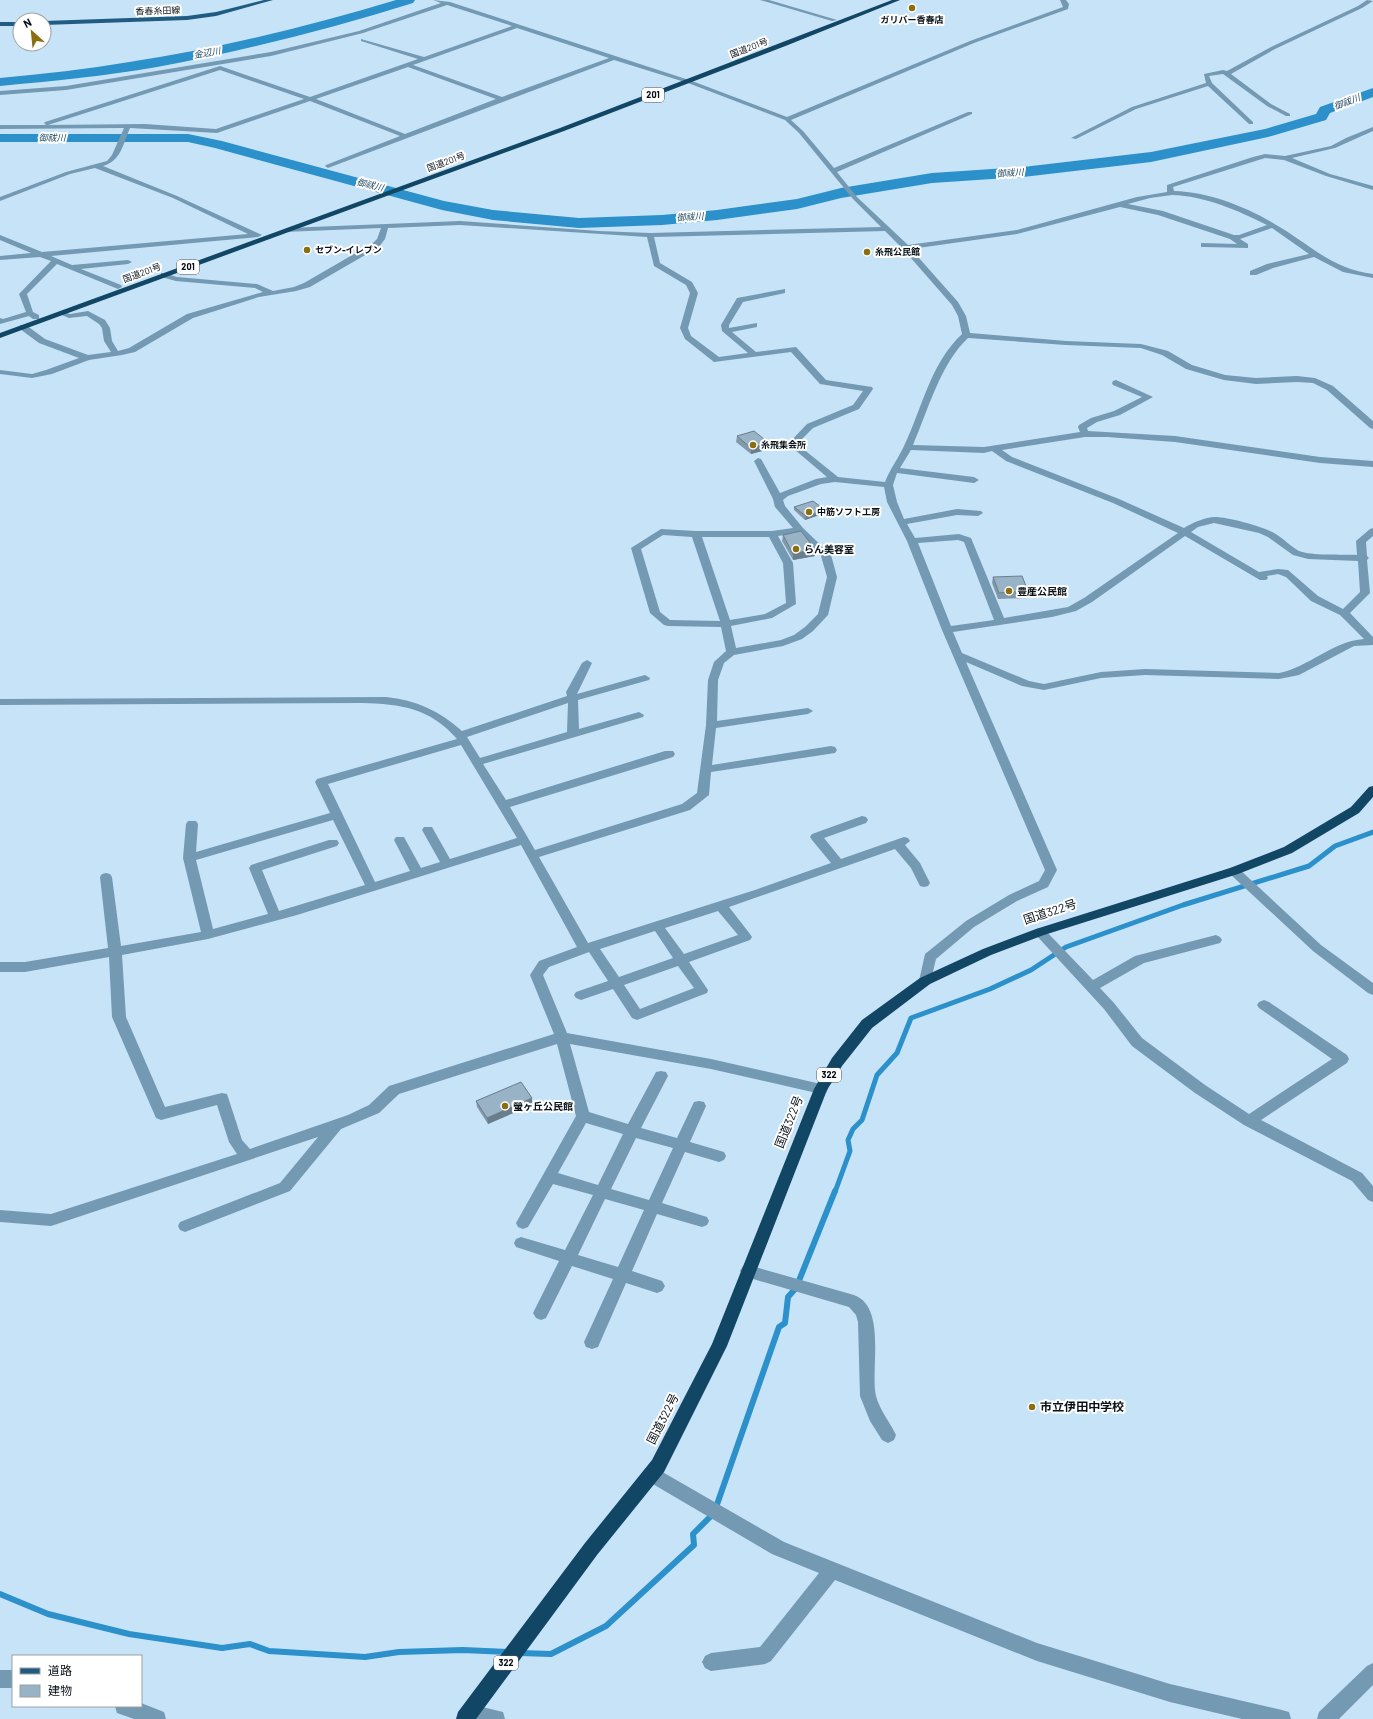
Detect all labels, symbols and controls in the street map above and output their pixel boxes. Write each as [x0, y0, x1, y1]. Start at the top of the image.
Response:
marker: ガリバー香春店 [907, 3, 917, 13]
street label: 香春糸田線 [135, 4, 182, 17]
north arrow [12, 12, 52, 52]
place label: ガリバー香春店 [880, 14, 944, 25]
text: N [21, 15, 33, 30]
street label: 国道201号 [728, 35, 769, 60]
water label: 金辺川 [193, 45, 222, 60]
road number: 201 [642, 88, 664, 102]
water label: 御祓川 [1332, 91, 1362, 112]
water label: 御祓川 [38, 132, 66, 143]
street label: 国道201号 [425, 150, 466, 174]
water label: 御祓川 [996, 166, 1025, 179]
water label: 御祓川 [356, 176, 386, 193]
water label: 御祓川 [676, 210, 705, 223]
place label: セブン-イレブン [315, 244, 382, 255]
marker: セブン-イレブン [302, 245, 312, 255]
place label: 糸飛公民館 [875, 246, 920, 257]
marker: 糸飛公民館 [862, 247, 872, 257]
road number: 201 [177, 260, 199, 274]
street label: 国道201号 [121, 261, 162, 285]
place label: 糸飛集会所 [761, 439, 806, 450]
marker: 糸飛集会所 [748, 440, 758, 450]
place label: 中筋ソフト工房 [817, 506, 880, 517]
marker: 中筋ソフト工房 [804, 507, 814, 517]
place label: らん美容室 [804, 543, 854, 555]
marker: らん美容室 [791, 544, 801, 554]
place label: 豊産公民館 [1017, 585, 1067, 597]
marker: 豊産公民館 [1004, 586, 1014, 596]
street label: 国道322号 [1021, 896, 1078, 926]
road number: 322 [817, 1068, 841, 1082]
street label: 国道322号 [771, 1093, 805, 1150]
place label: 螢ヶ丘公民館 [513, 1100, 573, 1112]
marker: 螢ヶ丘公民館 [500, 1101, 510, 1111]
street label: 国道322号 [643, 1391, 681, 1446]
place label: 市立伊田中学校 [1040, 1399, 1124, 1413]
marker: 市立伊田中学校 [1027, 1402, 1037, 1412]
legend [12, 1655, 142, 1707]
road number: 322 [494, 1656, 518, 1670]
text: 道路 [48, 1663, 72, 1677]
text: 建物 [48, 1683, 72, 1697]

